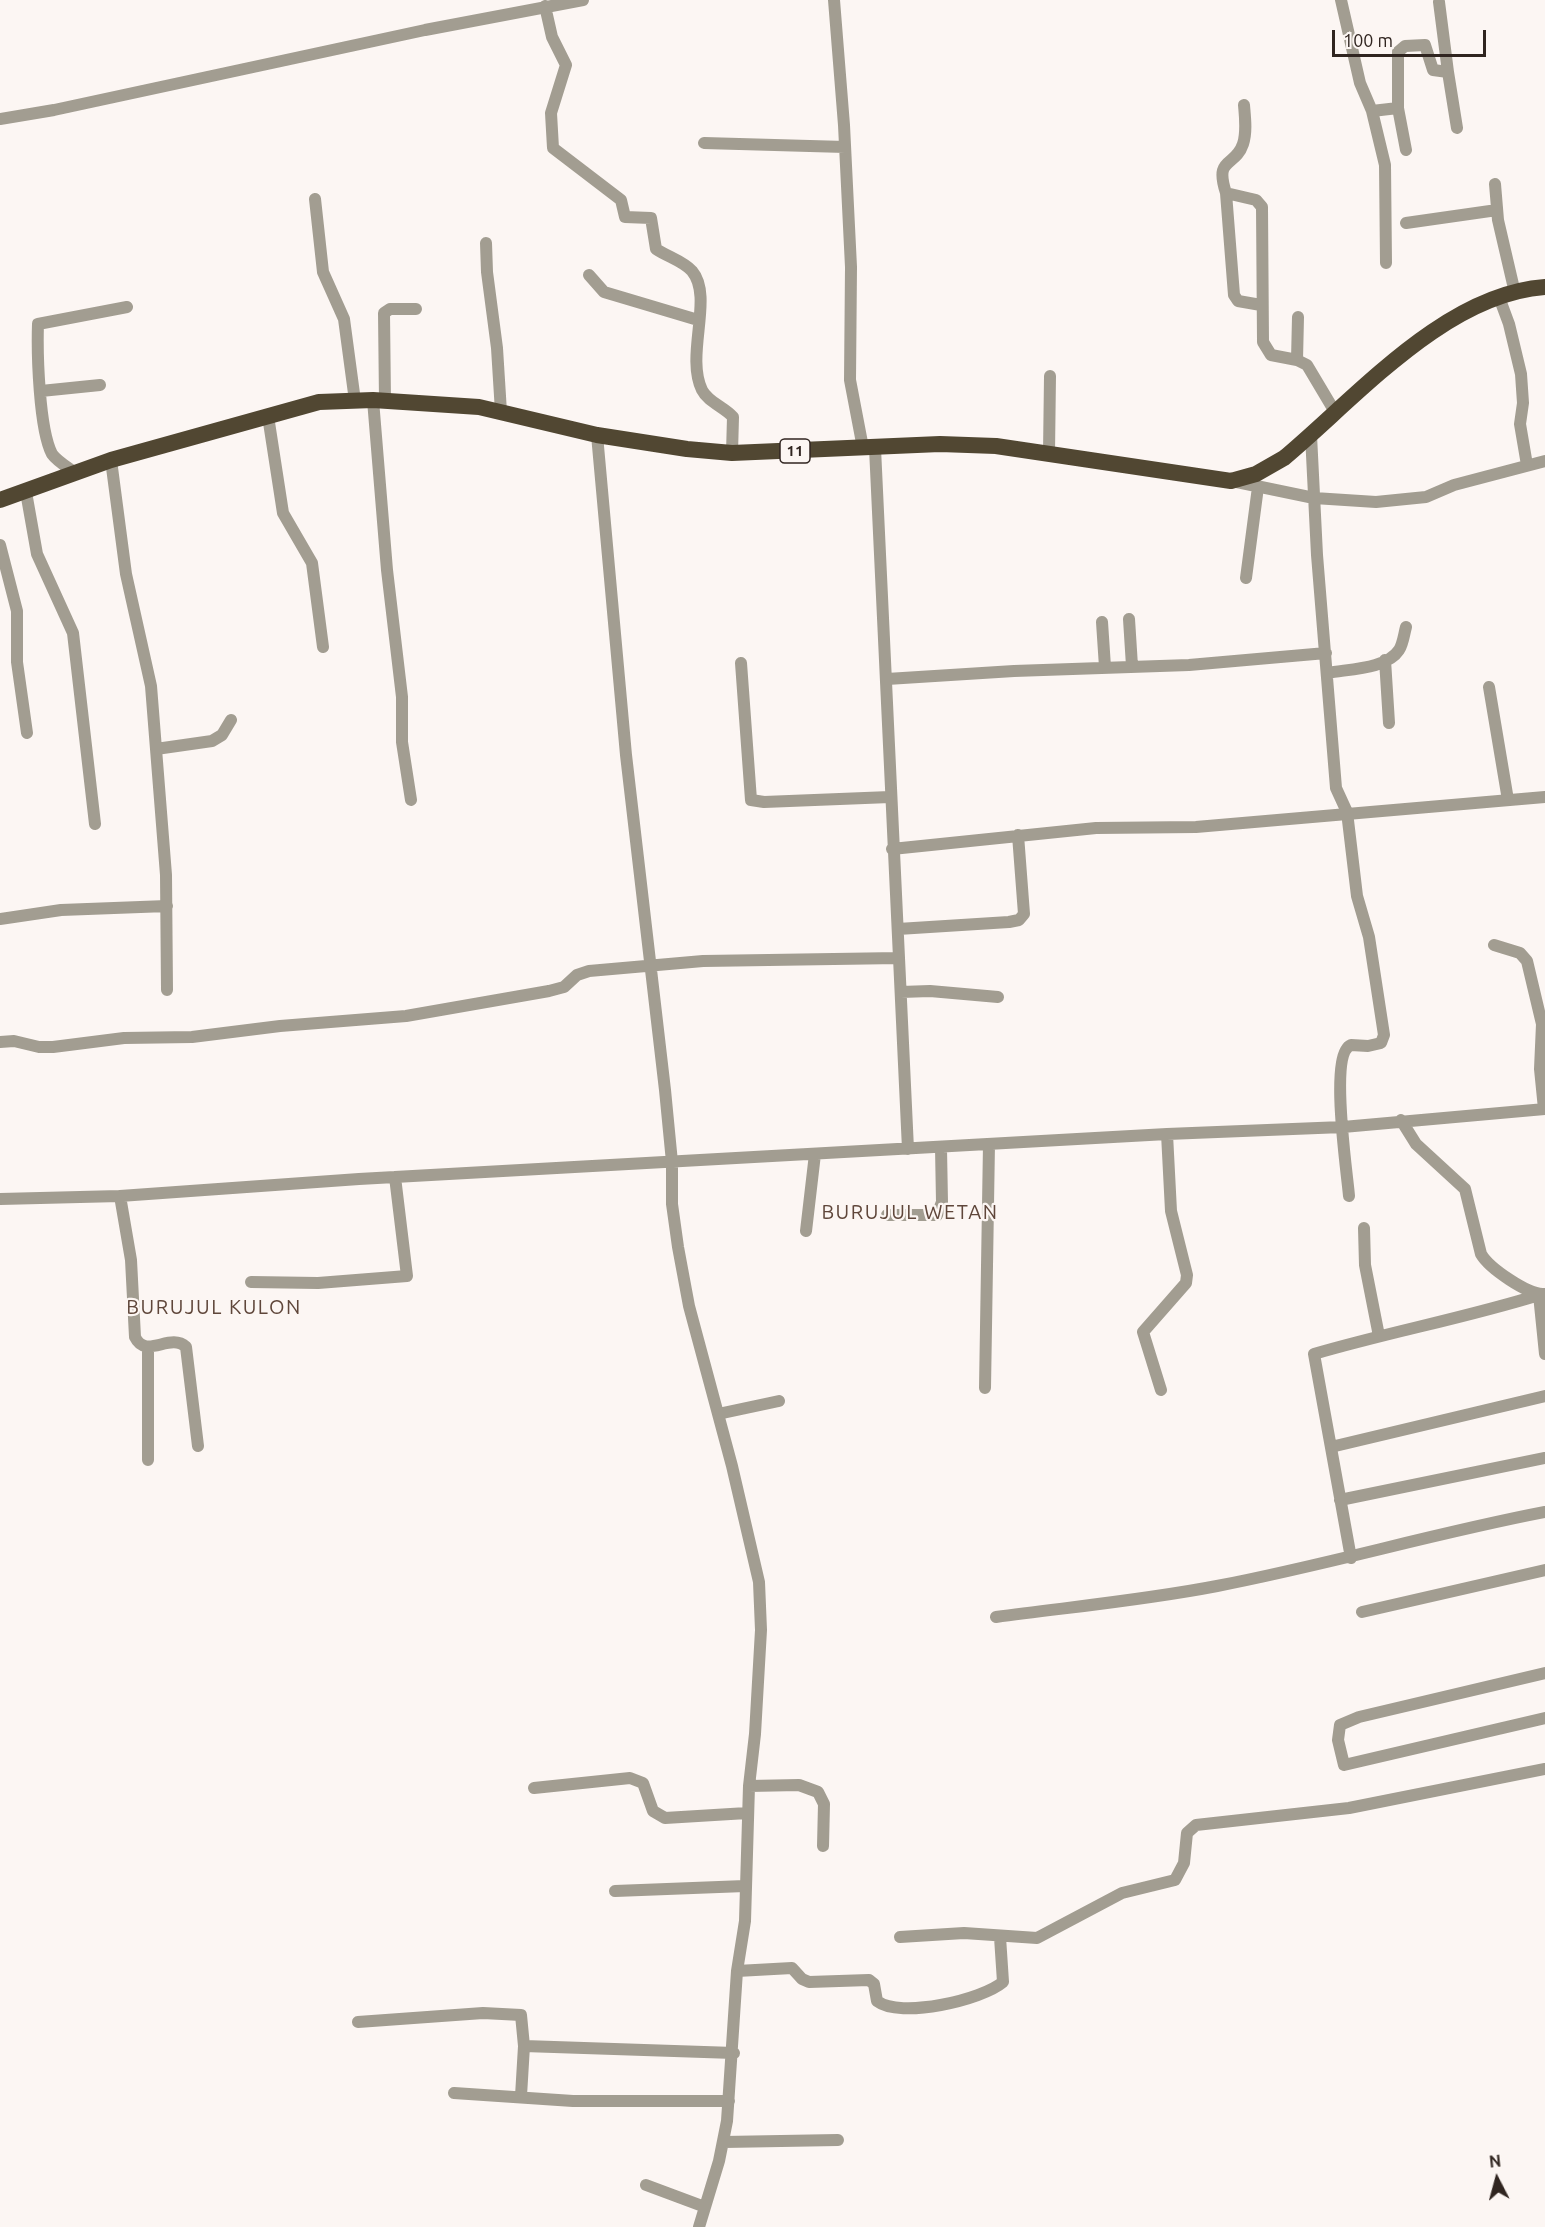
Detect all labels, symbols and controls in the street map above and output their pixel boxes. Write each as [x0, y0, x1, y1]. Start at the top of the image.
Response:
scale bar [1335, 18, 1490, 56]
text: 100 m [1343, 30, 1393, 50]
road number: 11 [780, 439, 810, 463]
district label: BURUJUL WETAN [821, 1200, 999, 1224]
district label: BURUJUL KULON [126, 1295, 302, 1319]
north arrow [1467, 2149, 1527, 2209]
text: N [1488, 2152, 1502, 2171]

